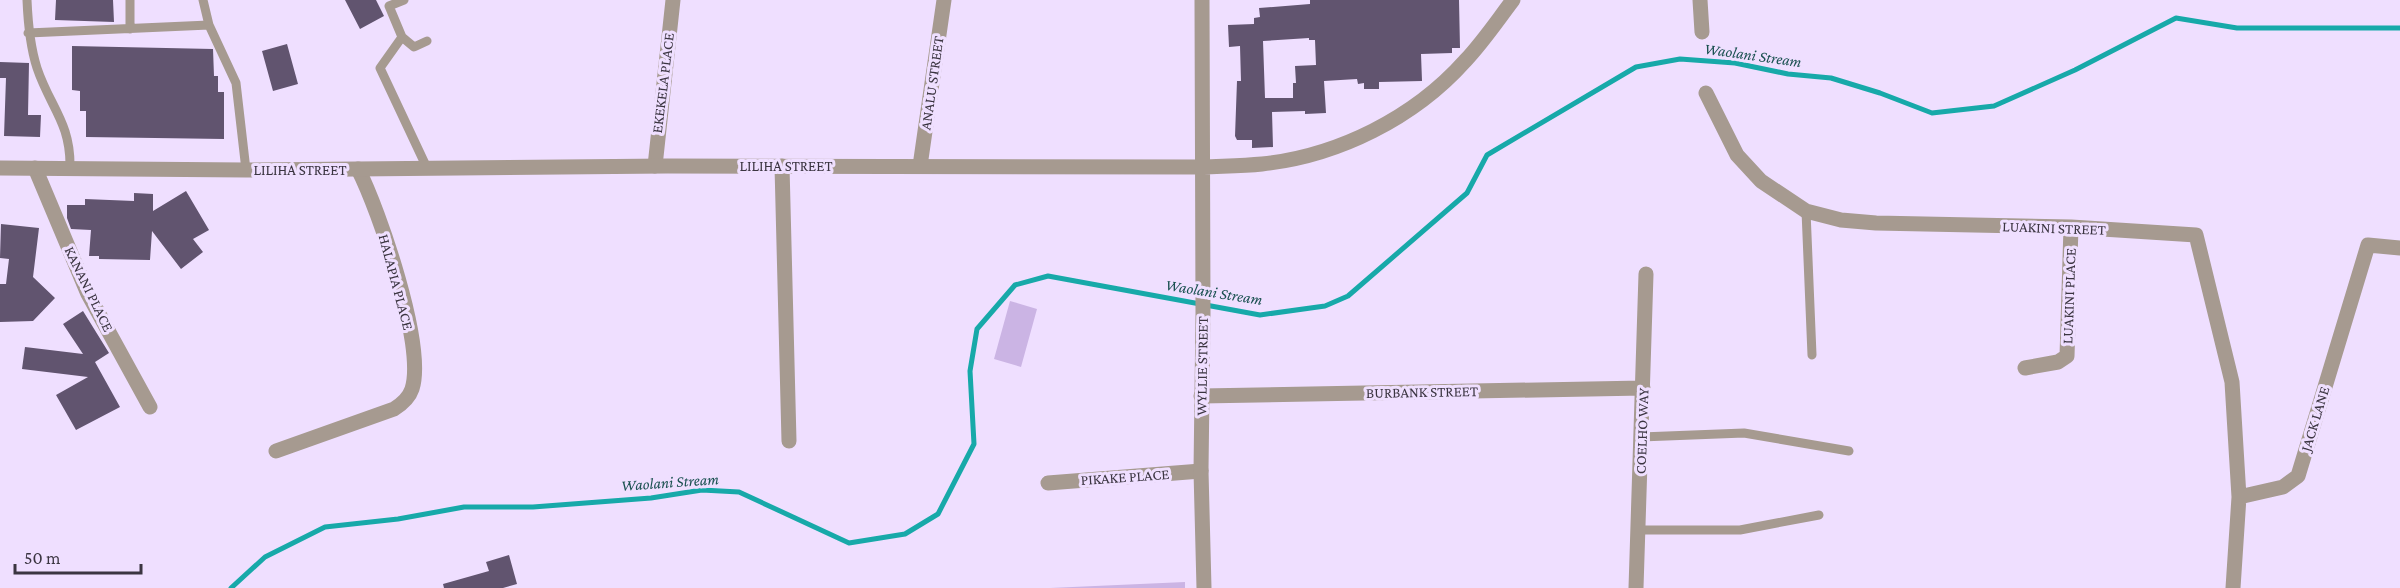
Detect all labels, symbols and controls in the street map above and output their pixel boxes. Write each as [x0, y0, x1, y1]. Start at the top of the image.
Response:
street label: EKEKELA PLACE [649, 32, 677, 134]
street label: ANALU STREET [917, 35, 947, 131]
water label: Waolani Stream [1703, 40, 1803, 70]
street label: LILIHA STREET [739, 158, 833, 174]
street label: LILIHA STREET [253, 162, 347, 178]
street label: LUAKINI STREET [2002, 218, 2106, 238]
street label: HALAPIA PLACE [376, 232, 416, 332]
street label: KANANI PLACE [61, 244, 117, 334]
street label: LUAKINI PLACE [2059, 248, 2079, 344]
water label: Waolani Stream [1164, 276, 1264, 308]
street label: WYLLIE STREET [1193, 316, 1211, 416]
street label: BURBANK STREET [1366, 383, 1478, 401]
street label: JACK LANE [2297, 385, 2333, 456]
street label: COELHO WAY [1633, 388, 1652, 474]
street label: PIKAKE PLACE [1080, 466, 1170, 488]
water label: Waolani Stream [621, 470, 720, 494]
scale bar [15, 537, 141, 575]
text: 50 m [24, 548, 61, 568]

